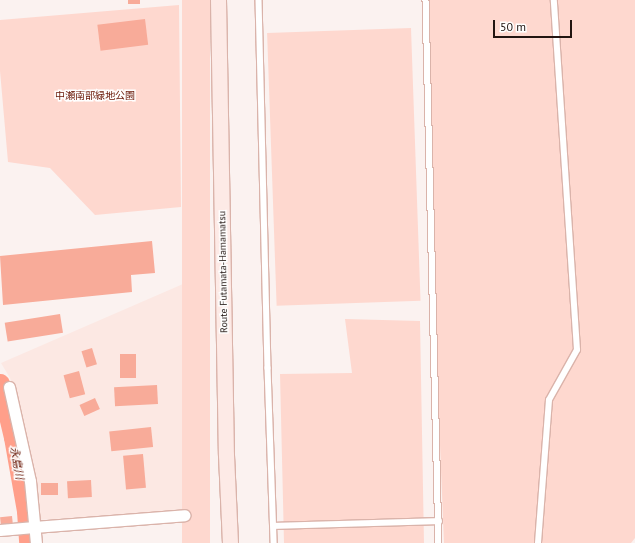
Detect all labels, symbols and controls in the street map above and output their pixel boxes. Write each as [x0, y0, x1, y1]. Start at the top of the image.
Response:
scale bar [495, 12, 574, 38]
text: 50 m [500, 19, 526, 34]
park label: 中瀬南部緑地公園 [55, 90, 135, 102]
street label: Route Futamata-Hamamatsu [216, 211, 230, 333]
water label: 永島川 [8, 446, 26, 480]

